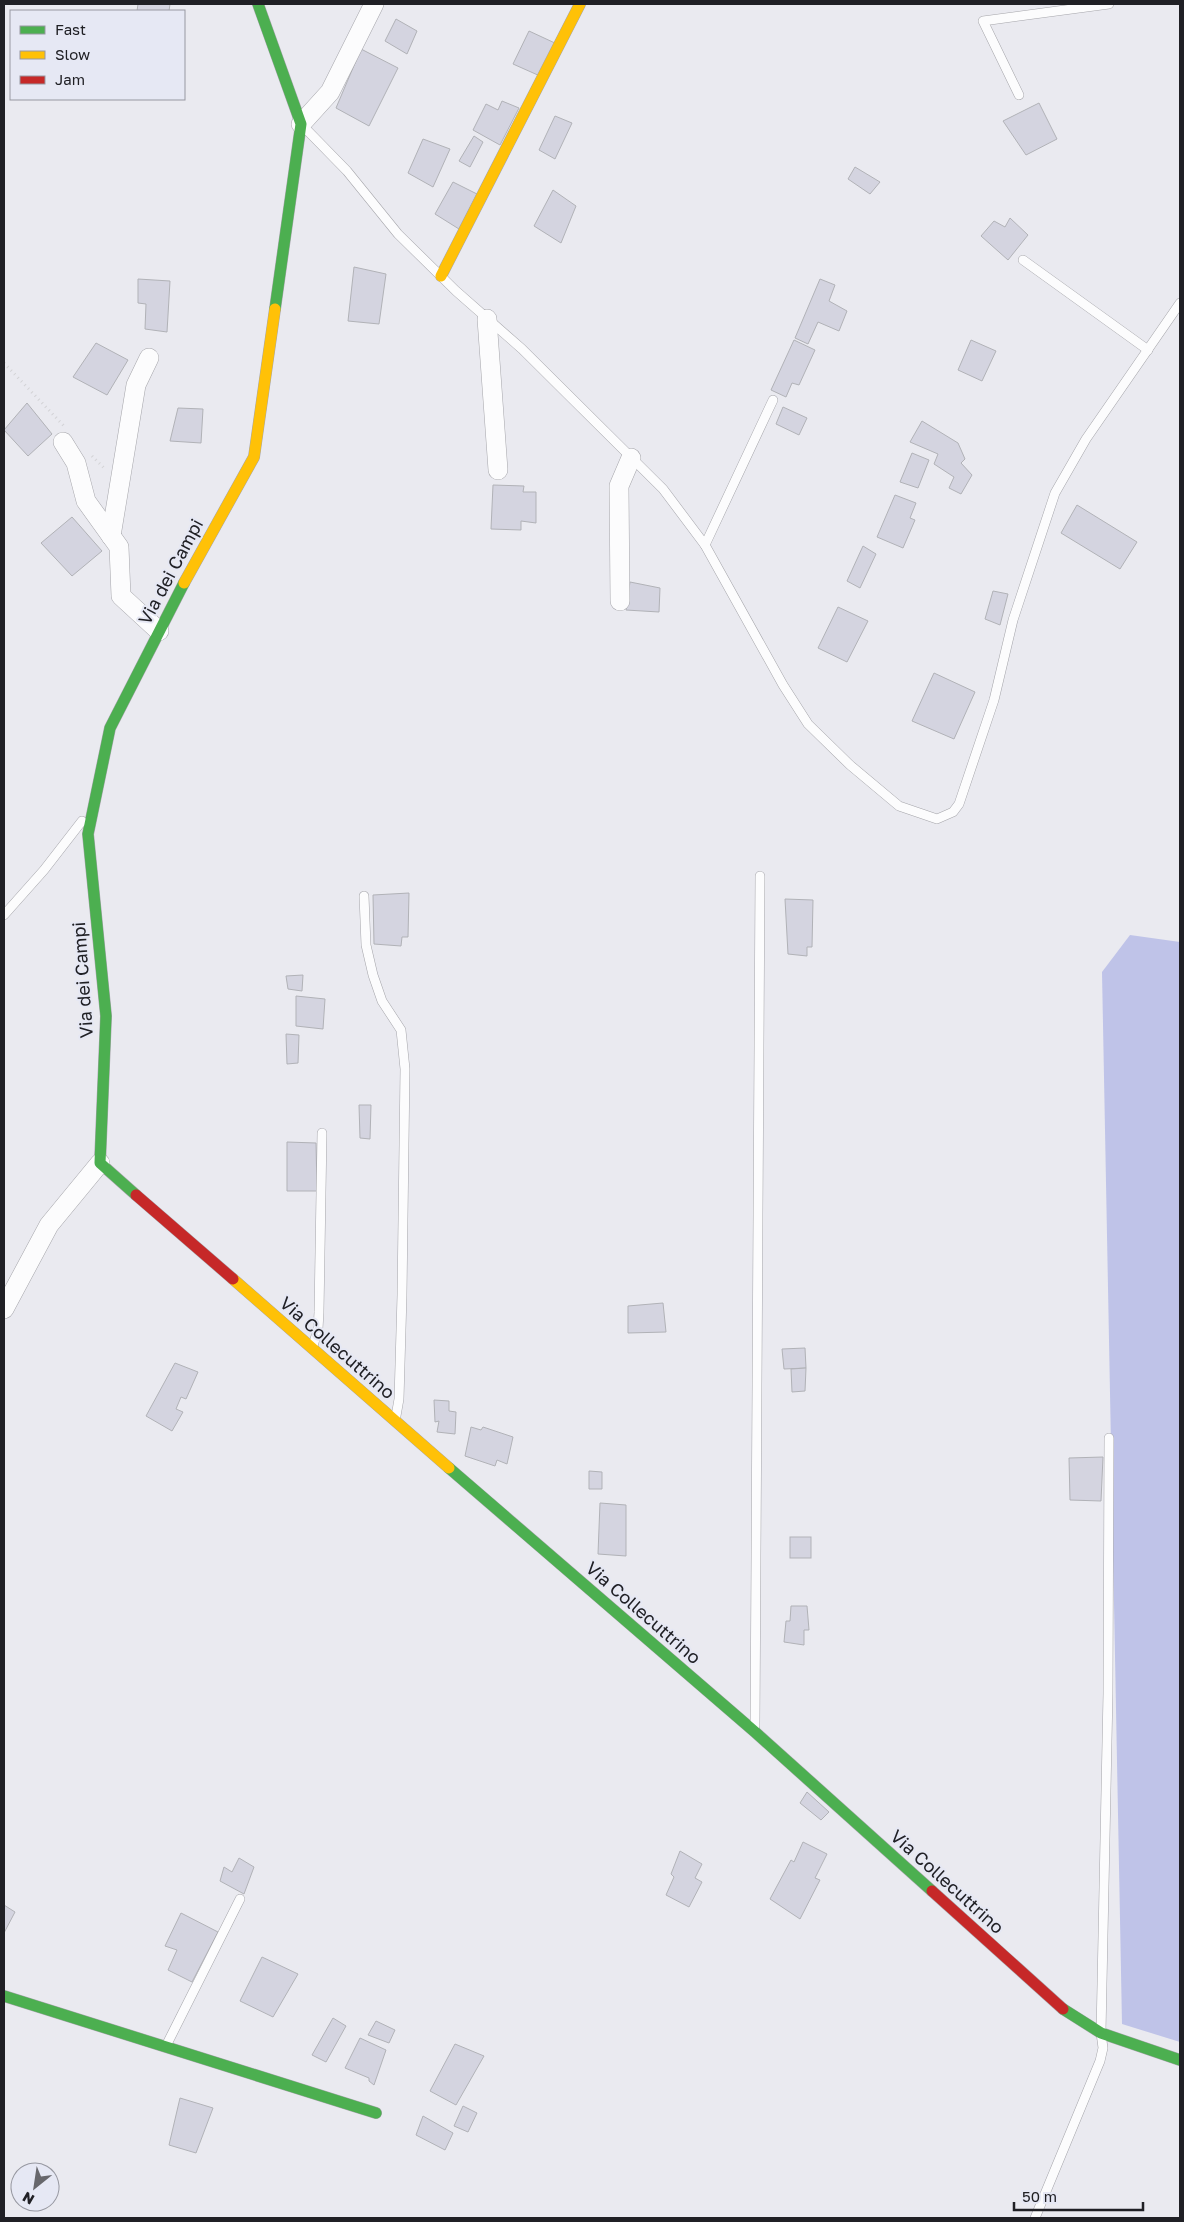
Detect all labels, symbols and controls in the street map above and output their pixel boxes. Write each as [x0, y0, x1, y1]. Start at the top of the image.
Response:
legend [10, 10, 185, 100]
text: Fast [55, 20, 86, 38]
text: Slow [55, 45, 90, 63]
text: Jam [55, 70, 85, 88]
street label: Via dei Campi [133, 515, 207, 628]
street label: Via dei Campi [67, 921, 97, 1039]
street label: Via Collecuttrino [276, 1291, 400, 1403]
street label: Via Collecuttrino [582, 1556, 706, 1668]
street label: Via Collecuttrino [886, 1825, 1009, 1938]
north arrow [10, 2162, 60, 2212]
scale bar [1014, 2180, 1143, 2212]
text: 50 m [1022, 2187, 1057, 2205]
text: N [19, 2189, 37, 2209]

